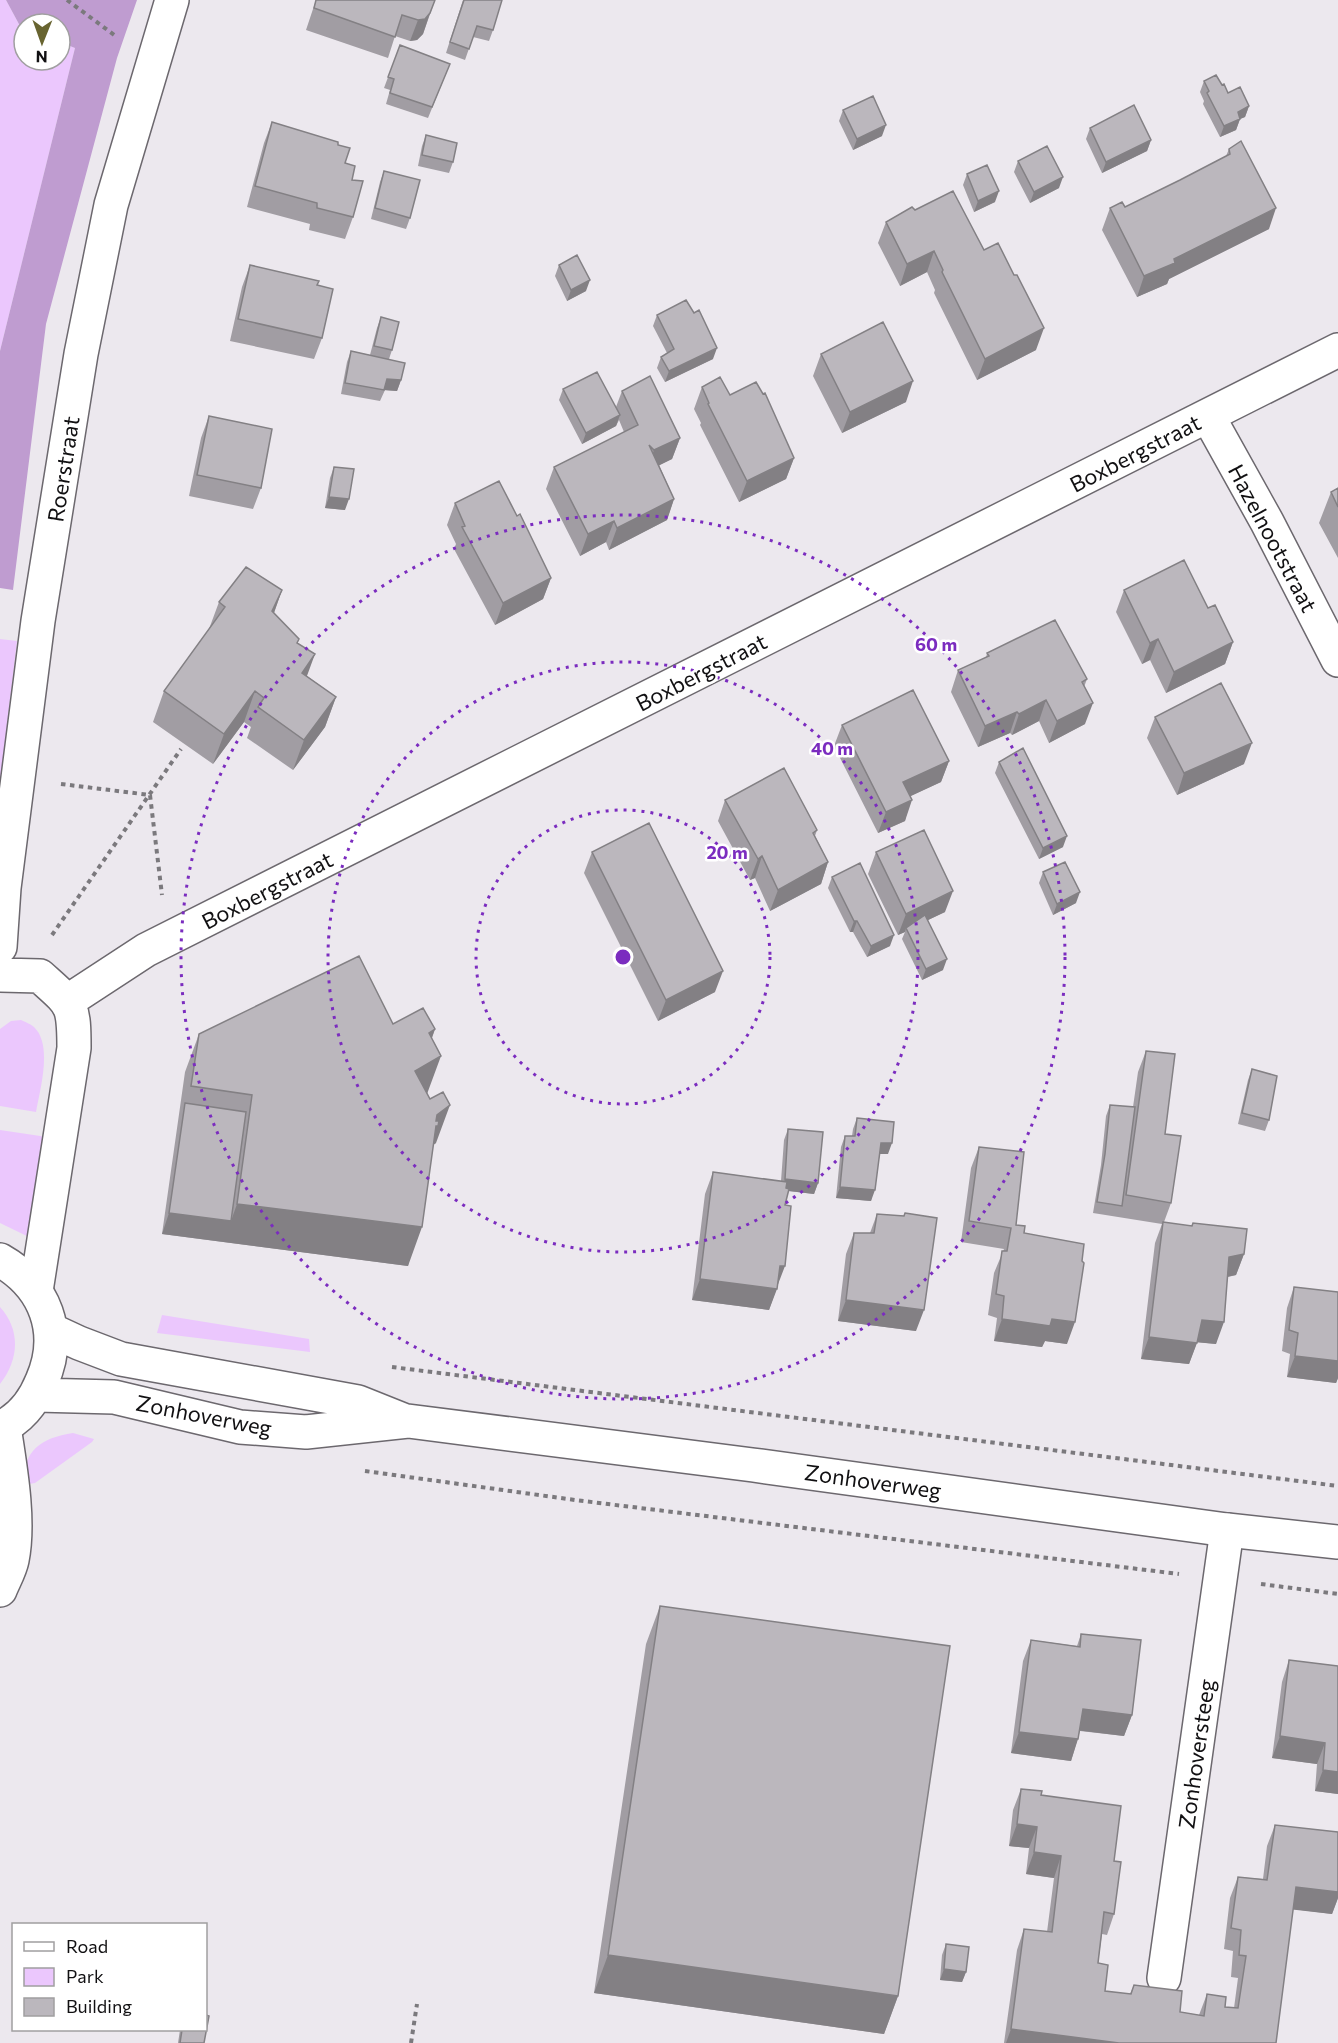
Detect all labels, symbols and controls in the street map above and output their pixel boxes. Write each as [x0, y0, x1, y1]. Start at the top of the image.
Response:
north arrow [12, 12, 72, 72]
text: N [36, 48, 48, 67]
street label: Boxbergstraat [1065, 408, 1205, 498]
street label: Roerstraat [41, 414, 85, 524]
street label: Hazelnootstraat [1223, 460, 1323, 616]
street label: Boxbergstraat [631, 627, 771, 717]
text: 60 m [915, 633, 957, 655]
text: 40 m [811, 737, 853, 759]
text: 20 m [706, 841, 748, 863]
street label: Boxbergstraat [197, 845, 337, 935]
centre of rings [613, 947, 633, 967]
street label: Zonhoverweg [134, 1389, 274, 1441]
street label: Zonhoverweg [803, 1458, 943, 1504]
street label: Zonhoversteeg [1172, 1677, 1220, 1831]
legend [12, 1923, 207, 2031]
text: Road [66, 1935, 108, 1957]
text: Park [66, 1965, 104, 1987]
text: Building [66, 1995, 132, 2017]

